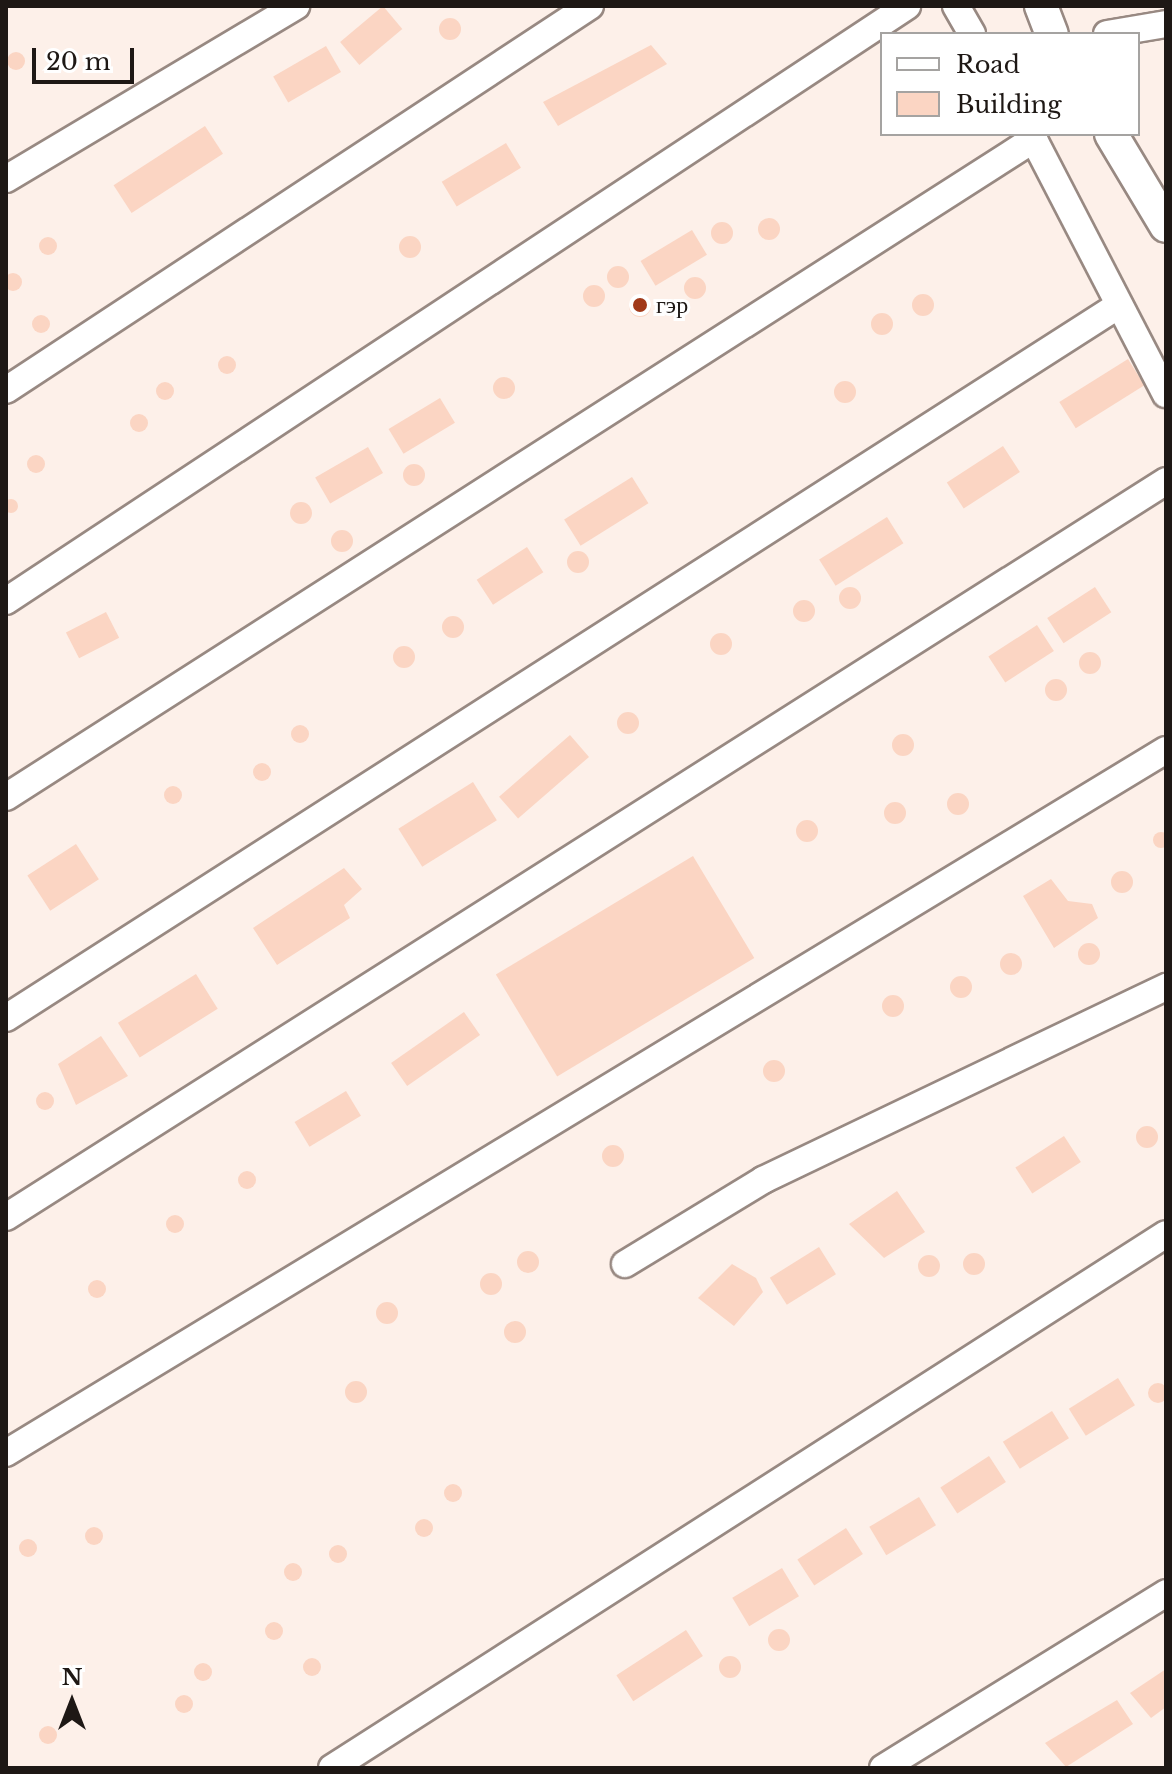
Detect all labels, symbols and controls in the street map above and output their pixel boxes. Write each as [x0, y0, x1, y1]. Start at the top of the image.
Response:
scale bar [36, 32, 138, 82]
legend [880, 32, 1140, 136]
text: 20 m [46, 47, 111, 76]
text: Road [956, 50, 1020, 79]
text: Building [956, 90, 1062, 119]
place label: гэр [656, 291, 688, 319]
marker: гэр [631, 296, 649, 314]
north arrow [32, 1662, 112, 1742]
text: N [62, 1664, 82, 1691]

